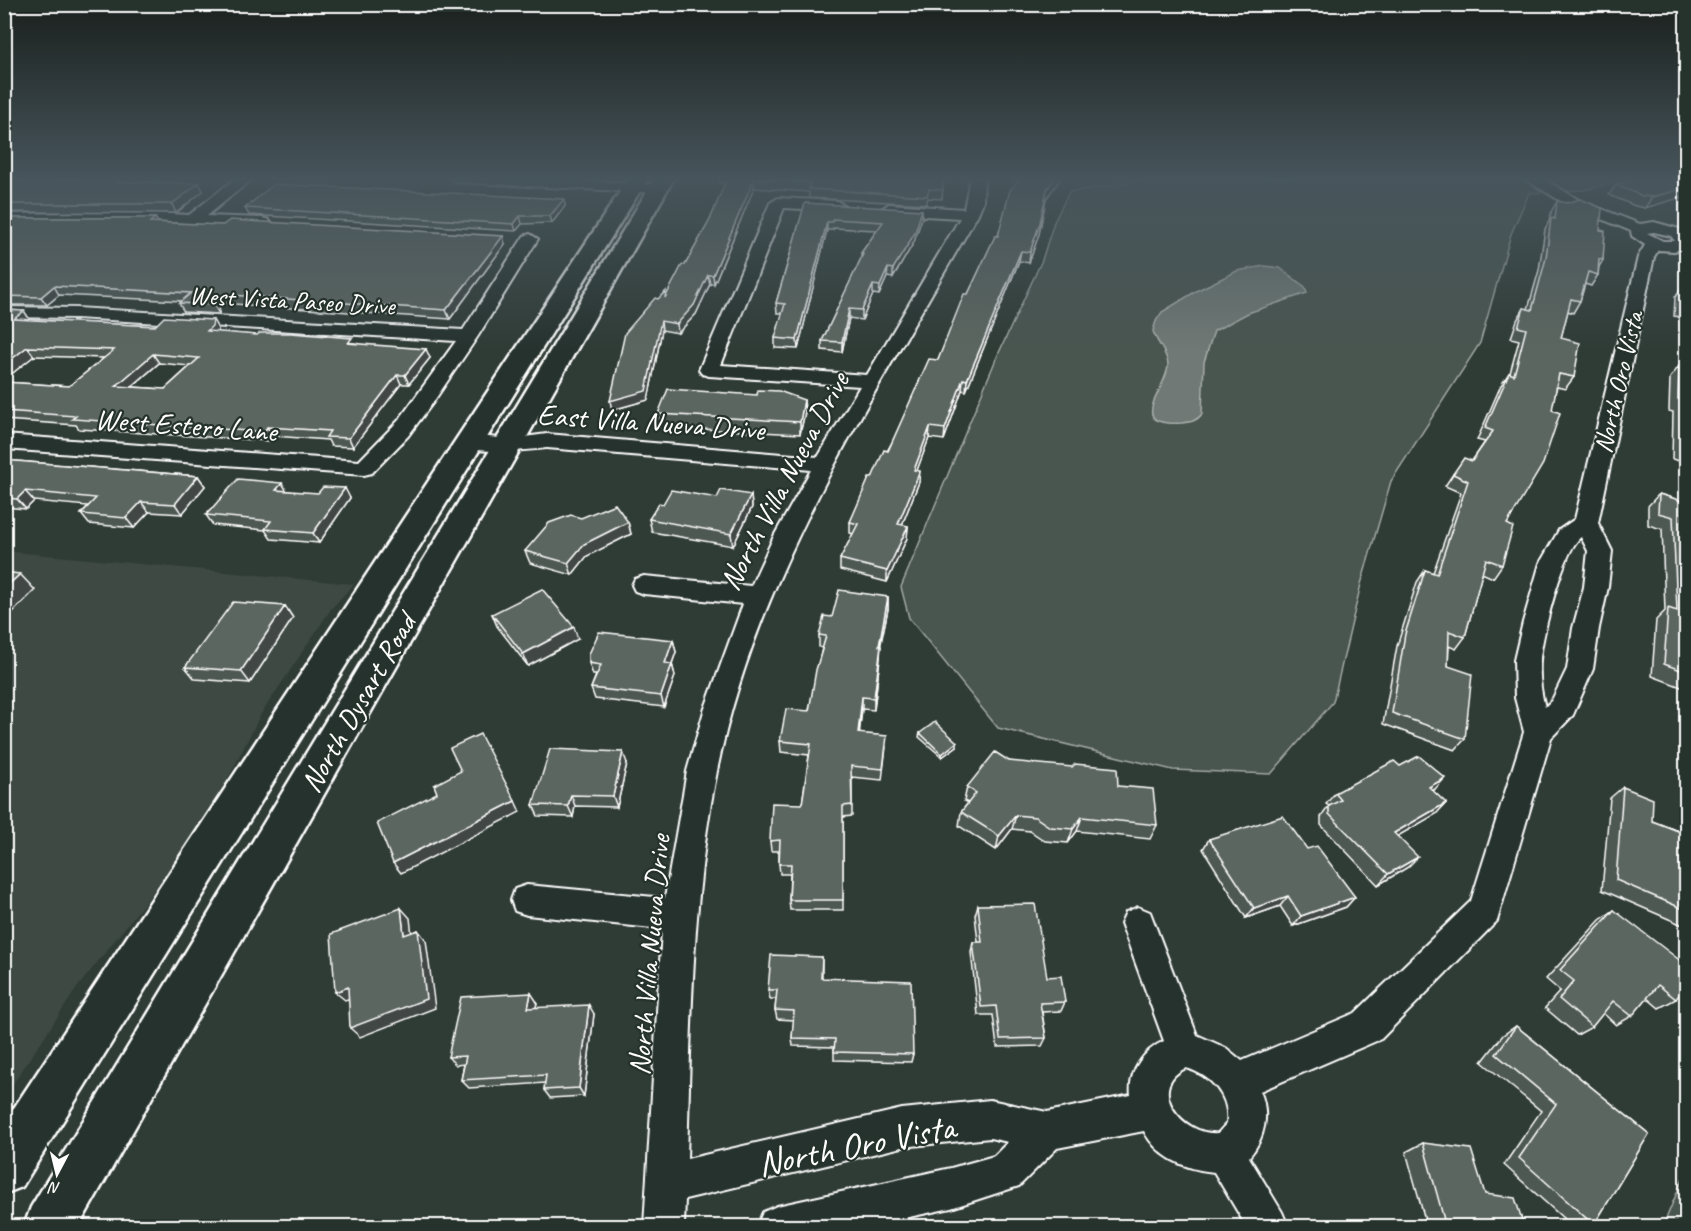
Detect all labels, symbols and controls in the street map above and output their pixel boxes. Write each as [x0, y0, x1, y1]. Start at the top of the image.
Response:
street label: West Vista Paseo Drive [189, 279, 397, 322]
street label: North Oro Vista [1586, 306, 1651, 456]
street label: North Villa Nueva Drive [711, 364, 858, 596]
street label: East Villa Nueva Drive [536, 395, 768, 449]
street label: West Estero Lane [94, 400, 280, 450]
street label: North Dysart Road [292, 603, 426, 799]
street label: North Villa Nueva Drive [620, 831, 679, 1077]
street label: North Oro Vista [754, 1103, 962, 1187]
north arrow [27, 1144, 87, 1204]
text: N [46, 1177, 61, 1198]

